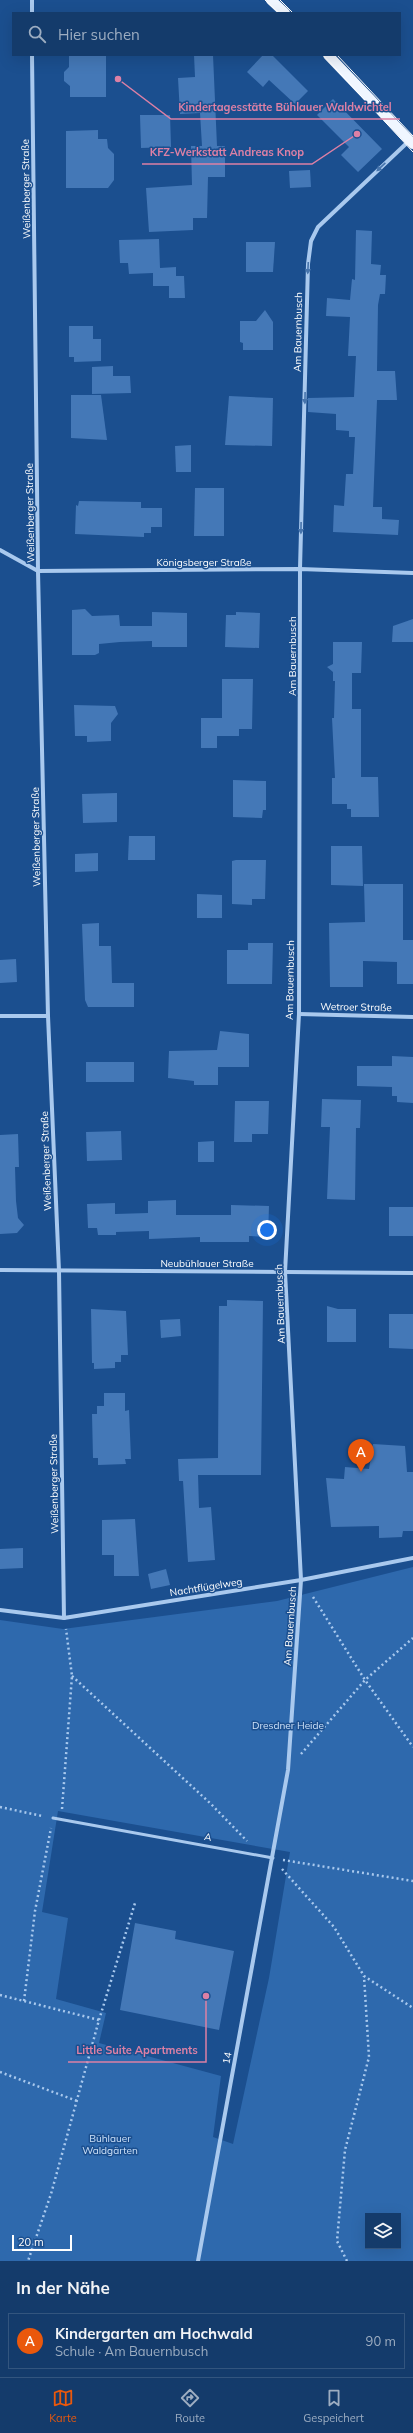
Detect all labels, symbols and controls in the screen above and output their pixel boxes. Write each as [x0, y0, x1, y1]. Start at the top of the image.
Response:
search box [12, 12, 401, 56]
icon: search [26, 23, 48, 45]
text: Hier suchen [58, 25, 140, 44]
callout: Kindertagesstätte Bühlauer Waldwichtel [171, 96, 400, 119]
text: Kindertagesstätte Bühlauer Waldwichtel [178, 100, 392, 114]
street label: Weißenberger Straße [19, 139, 33, 239]
callout: KFZ-Werkstatt Andreas Knop [142, 141, 312, 164]
text: KFZ-Werkstatt Andreas Knop [150, 145, 304, 159]
one-way arrow [376, 162, 386, 172]
one-way arrow [305, 262, 311, 275]
street label: Am Bauernbusch [291, 292, 305, 372]
one-way arrow [301, 392, 308, 404]
street label: Weißenberger Straße [23, 463, 37, 563]
one-way arrow [298, 522, 305, 534]
street label: Königsberger Straße [157, 556, 251, 569]
street label: Am Bauernbusch [286, 616, 299, 696]
street label: Weißenberger Straße [29, 787, 43, 887]
street label: Am Bauernbusch [283, 940, 297, 1020]
street label: Wetroer Straße [320, 1000, 392, 1014]
street label: Weißenberger Straße [38, 1111, 54, 1211]
your location [257, 1220, 277, 1240]
street label: Neubühlauer Straße [160, 1257, 254, 1270]
street label: Am Bauernbusch [272, 1264, 288, 1344]
street label: Weißenberger Straße [47, 1434, 61, 1534]
pin: A [348, 1439, 374, 1472]
street label: Nachtflügelweg [169, 1575, 243, 1599]
street label: Am Bauernbusch [281, 1586, 299, 1666]
park label: Dresdner Heide [252, 1719, 324, 1732]
street label: A [203, 1830, 213, 1844]
callout: Little Suite Apartments [68, 2039, 206, 2062]
text: Little Suite Apartments [76, 2043, 198, 2057]
street label: 14 [219, 2051, 235, 2065]
park label: Bühlauer Waldgärten [82, 2132, 138, 2157]
map controls [365, 2213, 401, 2249]
button: layers [365, 2213, 401, 2249]
scale bar [12, 2233, 72, 2252]
text: 20 m [18, 2235, 44, 2249]
text: In der Nähe [16, 2277, 110, 2298]
text: Kindergarten am Hochwald [55, 2324, 253, 2343]
text: A [25, 2333, 35, 2349]
text: 90 m [366, 2333, 396, 2349]
text: Schule · Am Bauernbusch [55, 2343, 208, 2359]
tab: Karte [49, 2387, 77, 2425]
tab: Route [175, 2387, 205, 2425]
tab: Gespeichert [303, 2387, 364, 2425]

